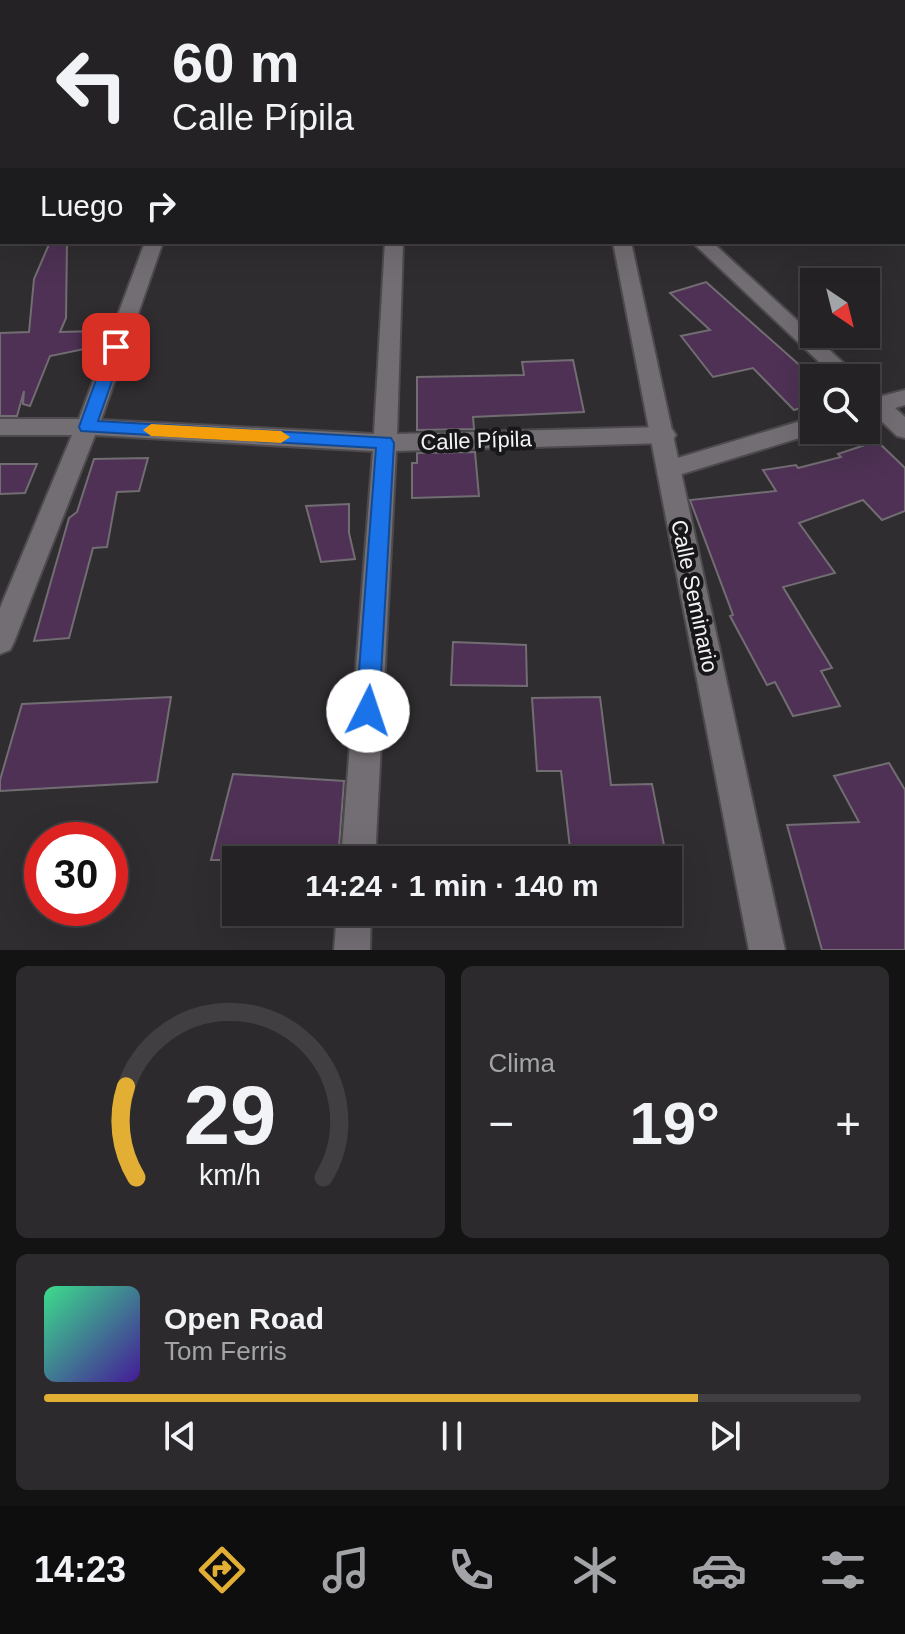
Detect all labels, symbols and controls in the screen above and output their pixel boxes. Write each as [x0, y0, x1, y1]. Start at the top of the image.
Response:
text: 60 m [172, 31, 300, 94]
icon: left [40, 32, 144, 136]
text: Calle Pípila [172, 97, 354, 138]
icon: right [139, 184, 183, 228]
text: Luego [40, 189, 123, 222]
north arrow [800, 268, 880, 348]
map controls [800, 268, 880, 444]
pin [82, 313, 150, 381]
icon: arrive [94, 325, 138, 369]
button: search [800, 364, 880, 444]
street label: Calle Pípila [420, 426, 533, 455]
street label: Calle Seminario [666, 518, 723, 675]
position arrow [326, 669, 410, 753]
speed limit sign: 30 [24, 822, 128, 926]
text: 14:24 · 1 min · 140 m [305, 869, 599, 902]
text: Clima [489, 1048, 555, 1078]
text: 29 [184, 1069, 277, 1162]
text: 19° [629, 1090, 720, 1157]
text: − [489, 1099, 514, 1148]
text: + [835, 1099, 861, 1148]
text: km/h [199, 1159, 261, 1191]
text: Open Road [164, 1302, 324, 1335]
text: Tom Ferris [164, 1336, 287, 1366]
icon: previous [158, 1414, 202, 1458]
icon: pause [430, 1414, 474, 1458]
icon: next [703, 1414, 747, 1458]
icon: directions [194, 1542, 250, 1598]
icon: music [318, 1542, 374, 1598]
icon: phone [443, 1542, 499, 1598]
icon: climate [567, 1542, 623, 1598]
icon: car [691, 1542, 747, 1598]
icon: filters [815, 1542, 871, 1598]
text: 14:23 [34, 1549, 126, 1590]

